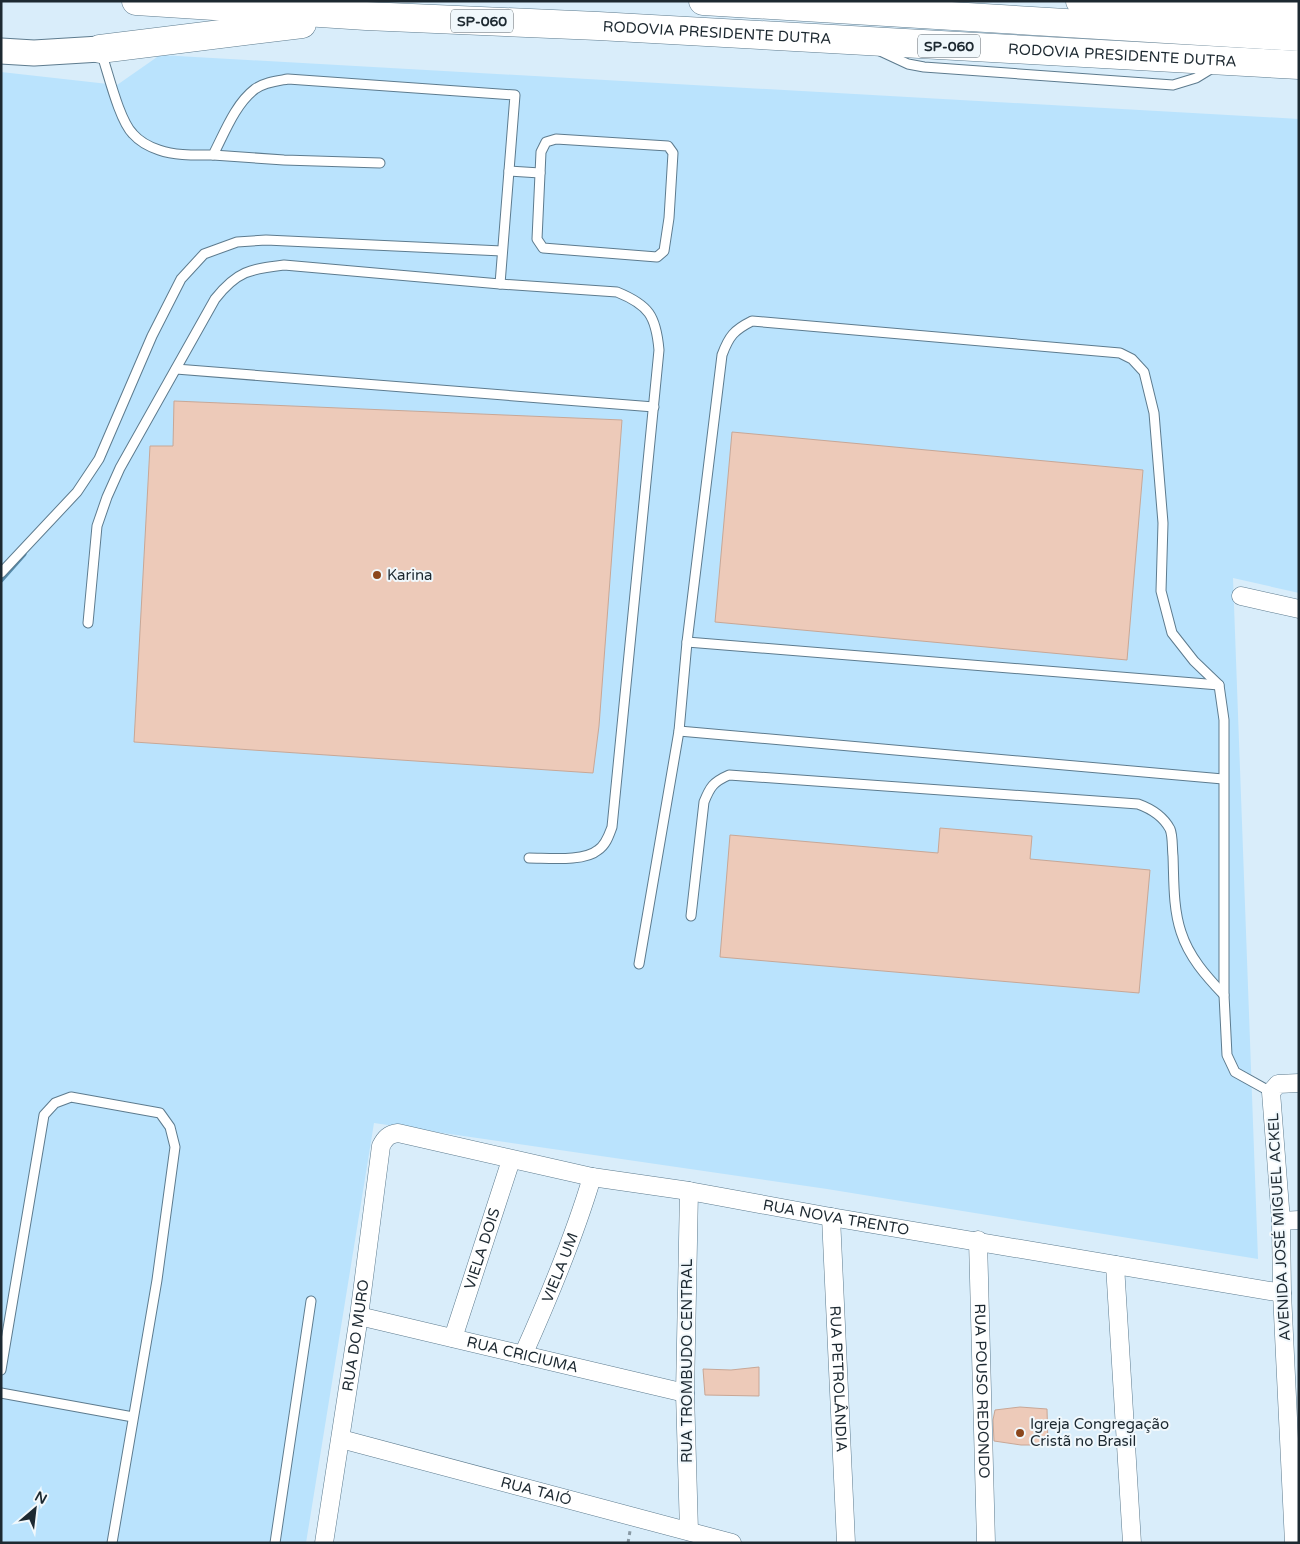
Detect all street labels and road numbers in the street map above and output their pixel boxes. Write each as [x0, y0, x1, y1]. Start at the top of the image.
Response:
road number: SP-060 [451, 10, 513, 32]
street label: RODOVIA PRESIDENTE DUTRA [602, 17, 832, 48]
road number: SP-060 [918, 34, 980, 58]
street label: RODOVIA PRESIDENTE DUTRA [1008, 40, 1237, 71]
street label: AVENIDA JOSÉ MIGUEL ACKEL [1264, 1112, 1294, 1341]
street label: RUA NOVA TRENTO [761, 1196, 911, 1239]
street label: VIELA DOIS [460, 1206, 504, 1292]
street label: VIELA UM [538, 1230, 582, 1305]
street label: RUA TROMBUDO CENTRAL [678, 1259, 696, 1463]
street label: RUA DO MURO [338, 1278, 373, 1393]
street label: RUA POUSO REDONDO [971, 1303, 993, 1479]
street label: RUA PETROLÂNDIA [826, 1305, 851, 1453]
street label: RUA CRICIUMA [465, 1333, 580, 1376]
street label: RUA TAIÓ [499, 1473, 574, 1509]

